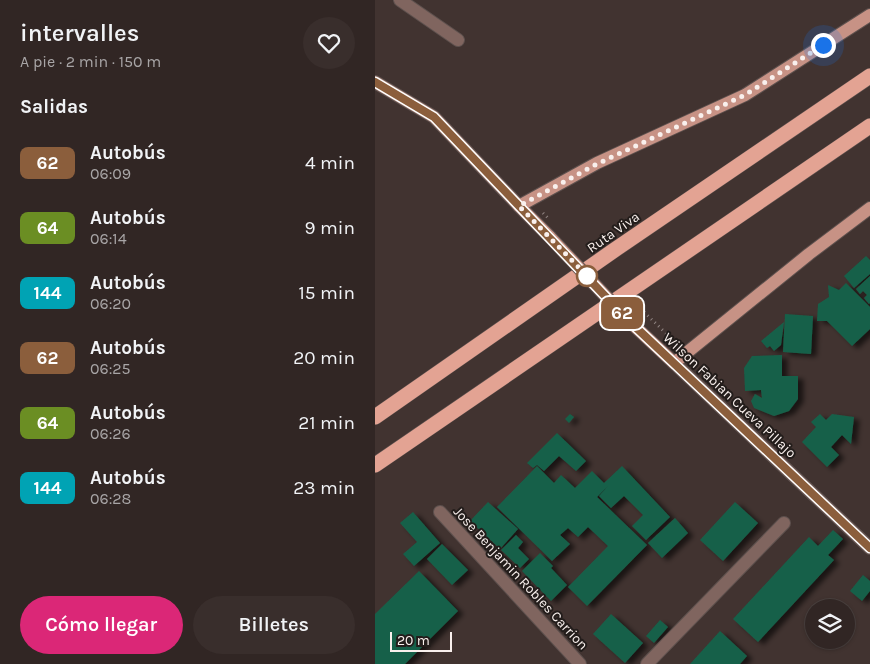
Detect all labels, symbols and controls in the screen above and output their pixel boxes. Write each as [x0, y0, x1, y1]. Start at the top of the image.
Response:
button: heart [303, 17, 355, 69]
text: intervalles [20, 19, 139, 47]
your location [811, 33, 836, 58]
text: A pie · 2 min · 150 m [20, 52, 161, 71]
text: Salidas [20, 96, 88, 118]
text: Autobús [90, 142, 166, 164]
text: 62 [37, 152, 58, 174]
text: 4 min [305, 152, 355, 174]
text: 06:09 [90, 164, 131, 183]
text: Autobús [90, 207, 166, 229]
street label: Ruta Viva [584, 208, 643, 257]
text: 64 [37, 217, 58, 239]
text: 9 min [305, 217, 355, 239]
text: 06:14 [90, 229, 127, 248]
unlabelled marker [576, 265, 598, 287]
text: Autobús [90, 272, 166, 294]
text: 144 [34, 282, 61, 304]
text: 15 min [299, 282, 355, 304]
text: 06:20 [90, 294, 131, 313]
line badge: 62 [599, 297, 645, 329]
text: 62 [611, 302, 633, 324]
street label: Wilson Fabian Cueva Pillajo [660, 329, 800, 462]
text: Autobús [90, 337, 166, 359]
text: 62 [37, 347, 58, 369]
text: 20 min [293, 347, 355, 369]
text: 06:25 [90, 359, 131, 378]
text: Autobús [90, 402, 166, 424]
text: 64 [37, 412, 58, 434]
text: 21 min [298, 412, 355, 434]
text: 06:26 [90, 424, 131, 443]
text: Autobús [90, 467, 166, 489]
text: 144 [34, 477, 61, 499]
text: 23 min [293, 477, 355, 499]
text: 06:28 [90, 489, 131, 508]
street label: Jose Benjamin Robles Carrion [450, 503, 592, 653]
button: Cómo llegar [20, 596, 183, 654]
button: Billetes [193, 596, 355, 654]
map controls [805, 599, 855, 649]
button: layers [805, 599, 855, 649]
scale bar [390, 629, 453, 652]
text: 20 m [397, 632, 430, 649]

